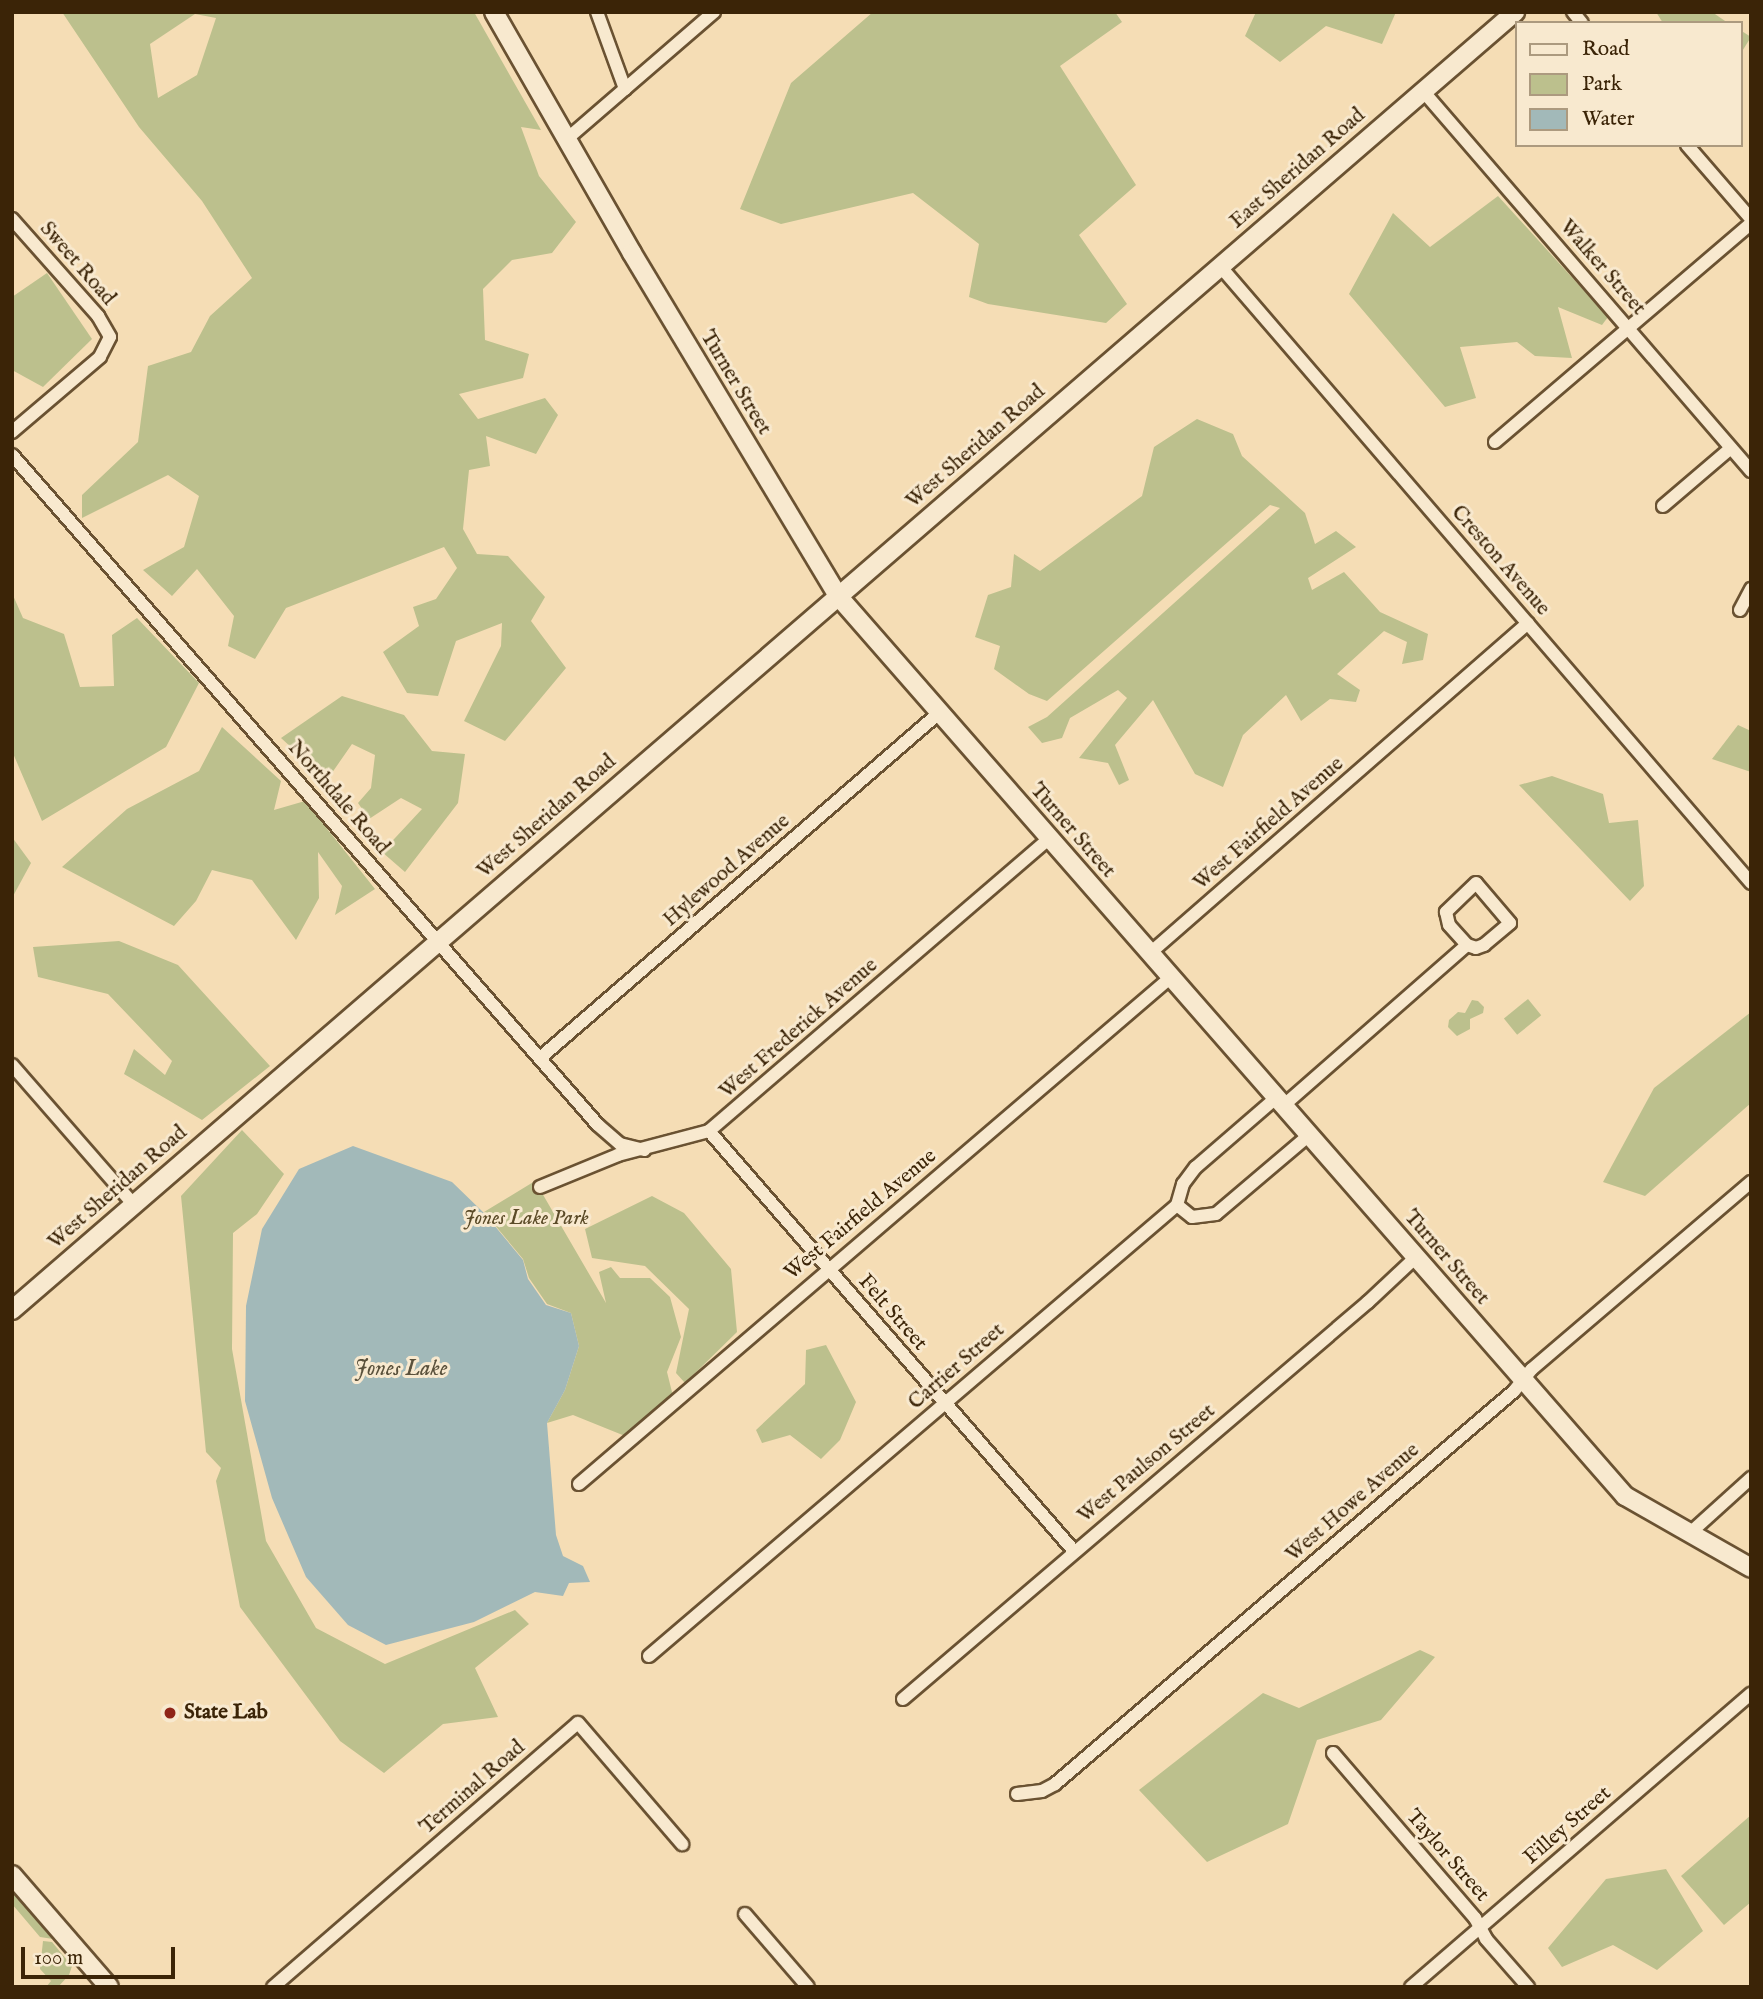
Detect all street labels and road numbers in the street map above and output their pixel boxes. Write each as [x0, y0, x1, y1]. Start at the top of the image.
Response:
street label: East Sheridan Road [1225, 103, 1371, 235]
street label: Walker Street [1554, 215, 1650, 321]
street label: Sweet Road [34, 217, 120, 311]
street label: Turner Street [694, 326, 776, 440]
street label: West Sheridan Road [901, 380, 1051, 514]
street label: Creston Avenue [1445, 501, 1555, 621]
street label: Northdale Road [282, 736, 394, 860]
street label: West Sheridan Road [472, 750, 622, 884]
street label: West Fairfield Avenue [1189, 752, 1349, 896]
street label: Turner Street [1024, 778, 1120, 884]
street label: Hylewood Avenue [659, 809, 795, 933]
street label: West Frederick Avenue [715, 953, 883, 1105]
street label: West Sheridan Road [43, 1121, 193, 1255]
street label: West Fairfield Avenue [780, 1144, 942, 1286]
street label: Turner Street [1398, 1205, 1494, 1311]
street label: Felt Street [852, 1270, 932, 1356]
street label: Carrier Street [904, 1318, 1010, 1416]
street label: West Paulson Street [1073, 1399, 1221, 1529]
street label: West Howe Avenue [1281, 1438, 1425, 1568]
street label: Terminal Road [415, 1736, 531, 1840]
street label: Filley Street [1519, 1781, 1617, 1871]
street label: Taylor Street [1400, 1805, 1494, 1907]

